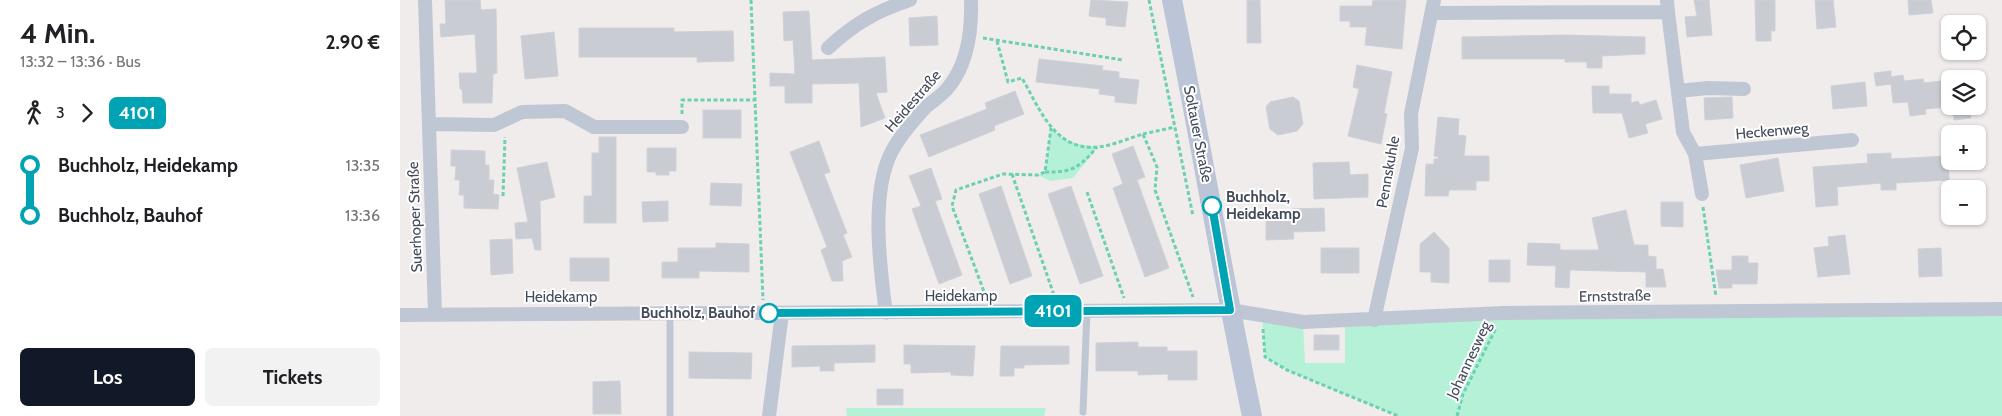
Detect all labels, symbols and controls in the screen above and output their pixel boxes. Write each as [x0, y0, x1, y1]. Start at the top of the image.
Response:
map controls [1941, 15, 1986, 225]
button: locate [1941, 15, 1986, 60]
text: 4 Min. [20, 16, 95, 50]
text: 2.90 € [325, 31, 380, 54]
text: 13:32 – 13:36 · Bus [20, 52, 141, 71]
street label: Heidestraße [881, 66, 945, 136]
button: layers [1941, 70, 1986, 115]
street label: Soltauer Straße [1180, 84, 1216, 184]
icon: walk [20, 99, 48, 127]
icon: forward [73, 99, 101, 127]
text: 4101 [119, 102, 156, 124]
text: 3 [56, 103, 65, 122]
street label: Heckenweg [1735, 119, 1810, 143]
button: + [1941, 125, 1986, 170]
street label: Pennskuhle [1373, 134, 1403, 209]
text: Buchholz, Heidekamp [58, 154, 238, 177]
text: 13:35 [345, 156, 380, 175]
street label: Suerhoper Straße [404, 161, 426, 273]
button: − [1941, 180, 1986, 225]
place label: Buchholz, Heidekamp [1226, 188, 1301, 223]
marker: Buchholz, Heidekamp [1202, 196, 1222, 216]
text: Buchholz, Bauhof [58, 204, 203, 227]
text: 13:36 [345, 206, 380, 225]
street label: Ernststraße [1579, 286, 1651, 306]
street label: Heidekamp [925, 287, 997, 305]
street label: Heidekamp [525, 288, 597, 306]
line badge: 4101 [1018, 295, 1088, 327]
text: 4101 [1034, 300, 1072, 322]
marker: Buchholz, Bauhof [759, 303, 779, 323]
place label: Buchholz, Bauhof [641, 304, 755, 322]
street label: Johannesweg [1443, 318, 1495, 403]
button: Los [20, 348, 195, 406]
button: Tickets [205, 348, 380, 406]

